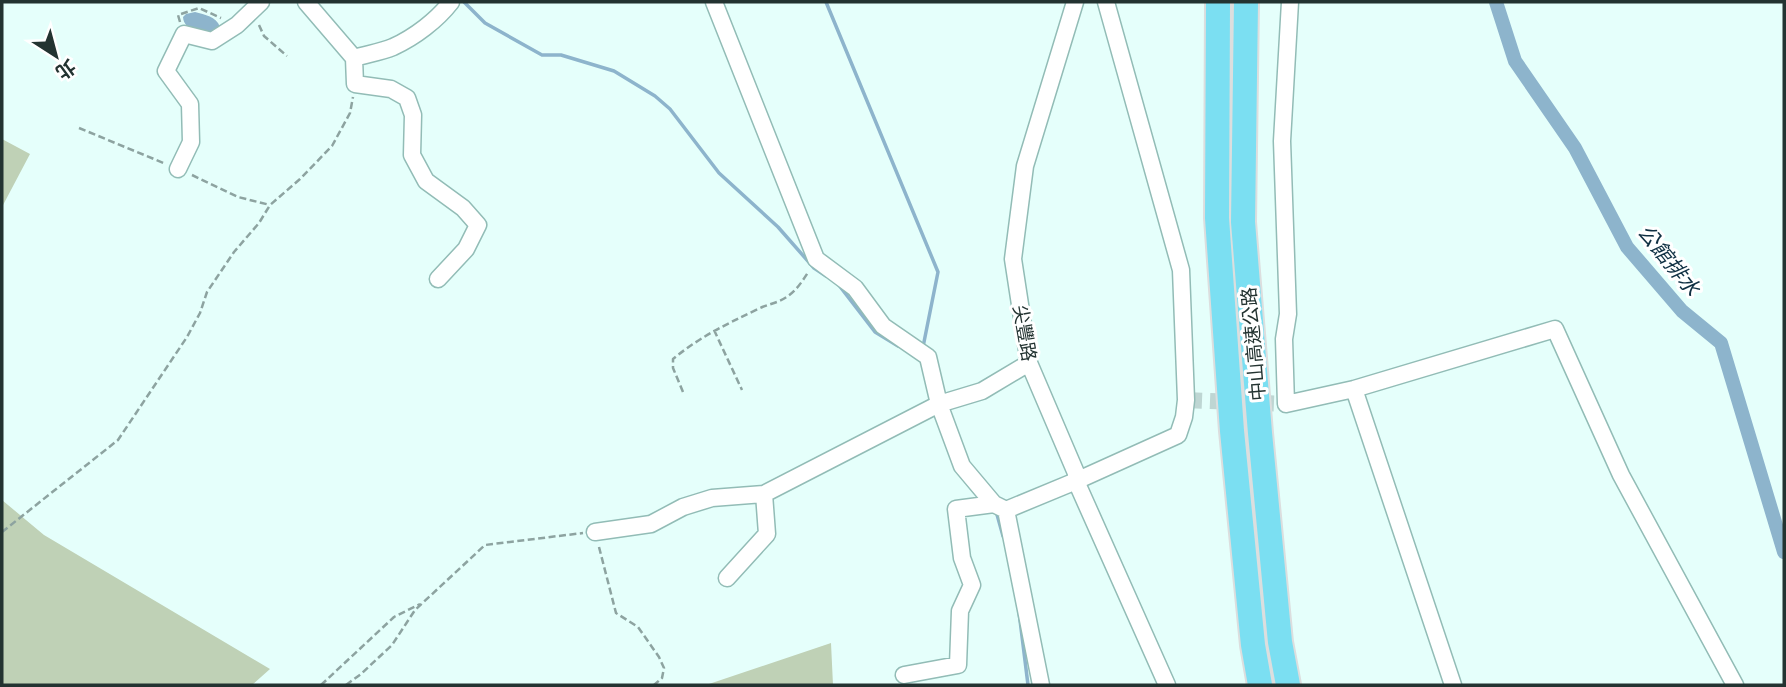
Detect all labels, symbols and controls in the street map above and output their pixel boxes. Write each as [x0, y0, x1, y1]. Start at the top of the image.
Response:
north arrow [21, 21, 91, 91]
text: 北 [51, 54, 81, 85]
water label: 公館排水 [1632, 219, 1707, 302]
street label: 中山高速公路 [1236, 286, 1270, 402]
street label: 尖豐路 [1008, 303, 1042, 363]

